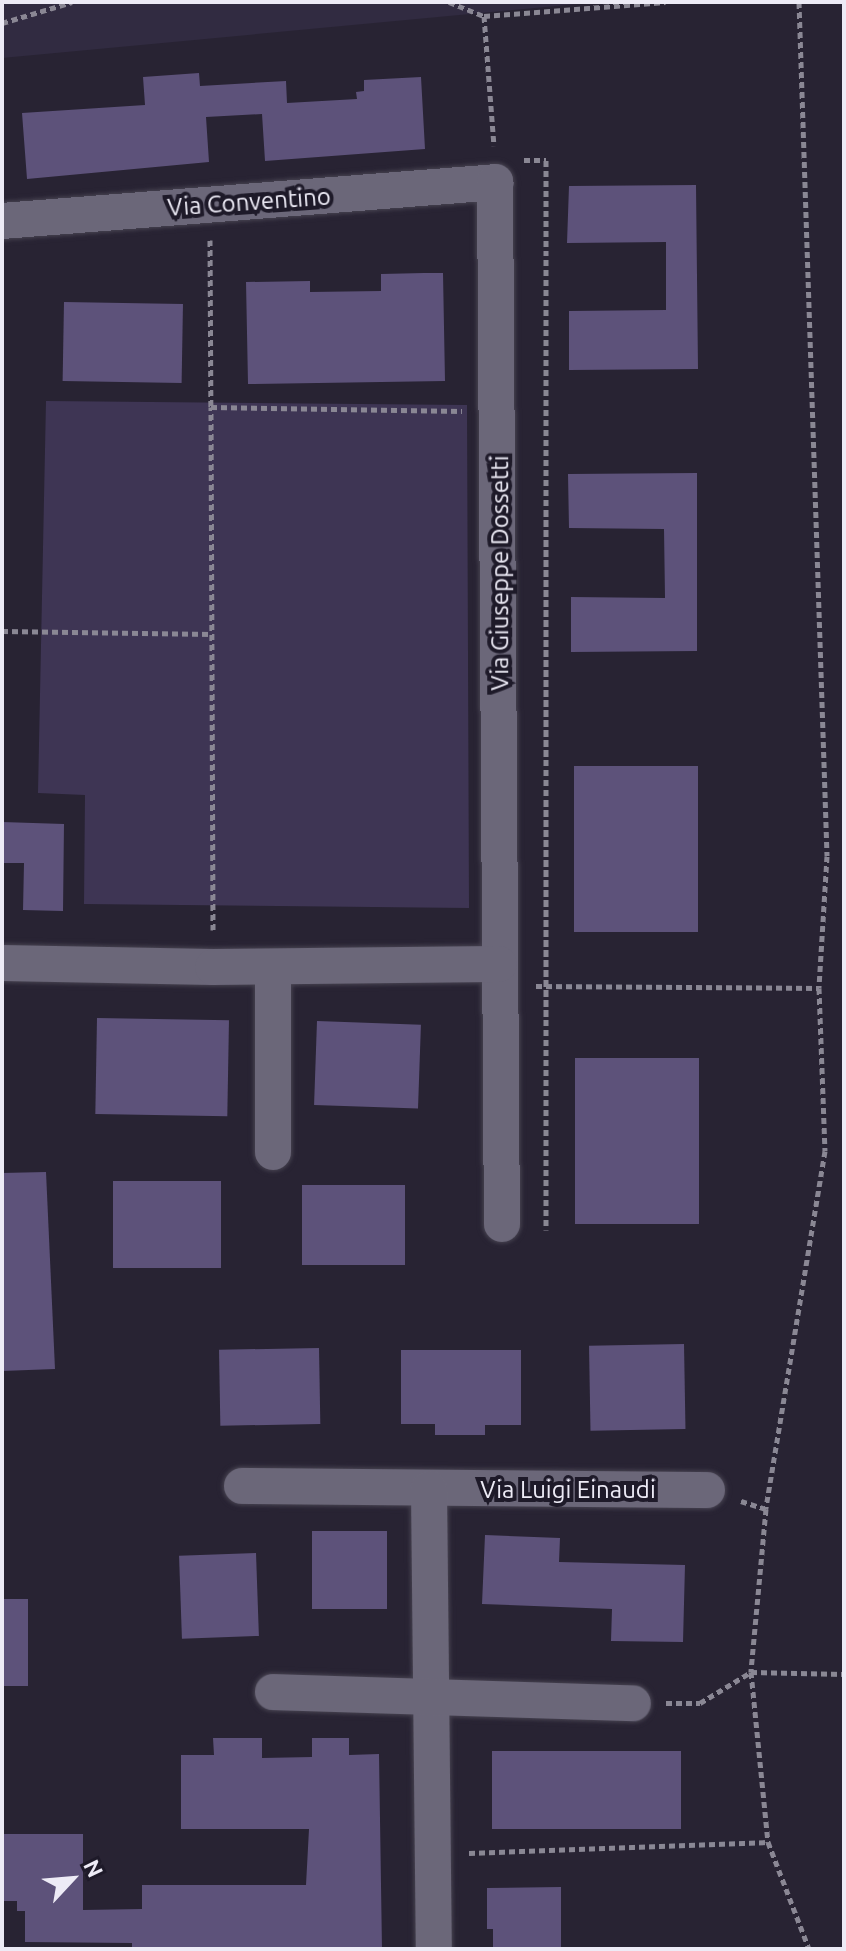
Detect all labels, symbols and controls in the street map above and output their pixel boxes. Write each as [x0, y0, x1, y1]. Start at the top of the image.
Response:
street label: Via Conventino [166, 182, 332, 222]
street label: Via Giuseppe Dossetti [486, 455, 514, 691]
street label: Via Luigi Einaudi [480, 1476, 656, 1504]
north arrow [32, 1839, 112, 1919]
text: N [79, 1855, 109, 1881]

